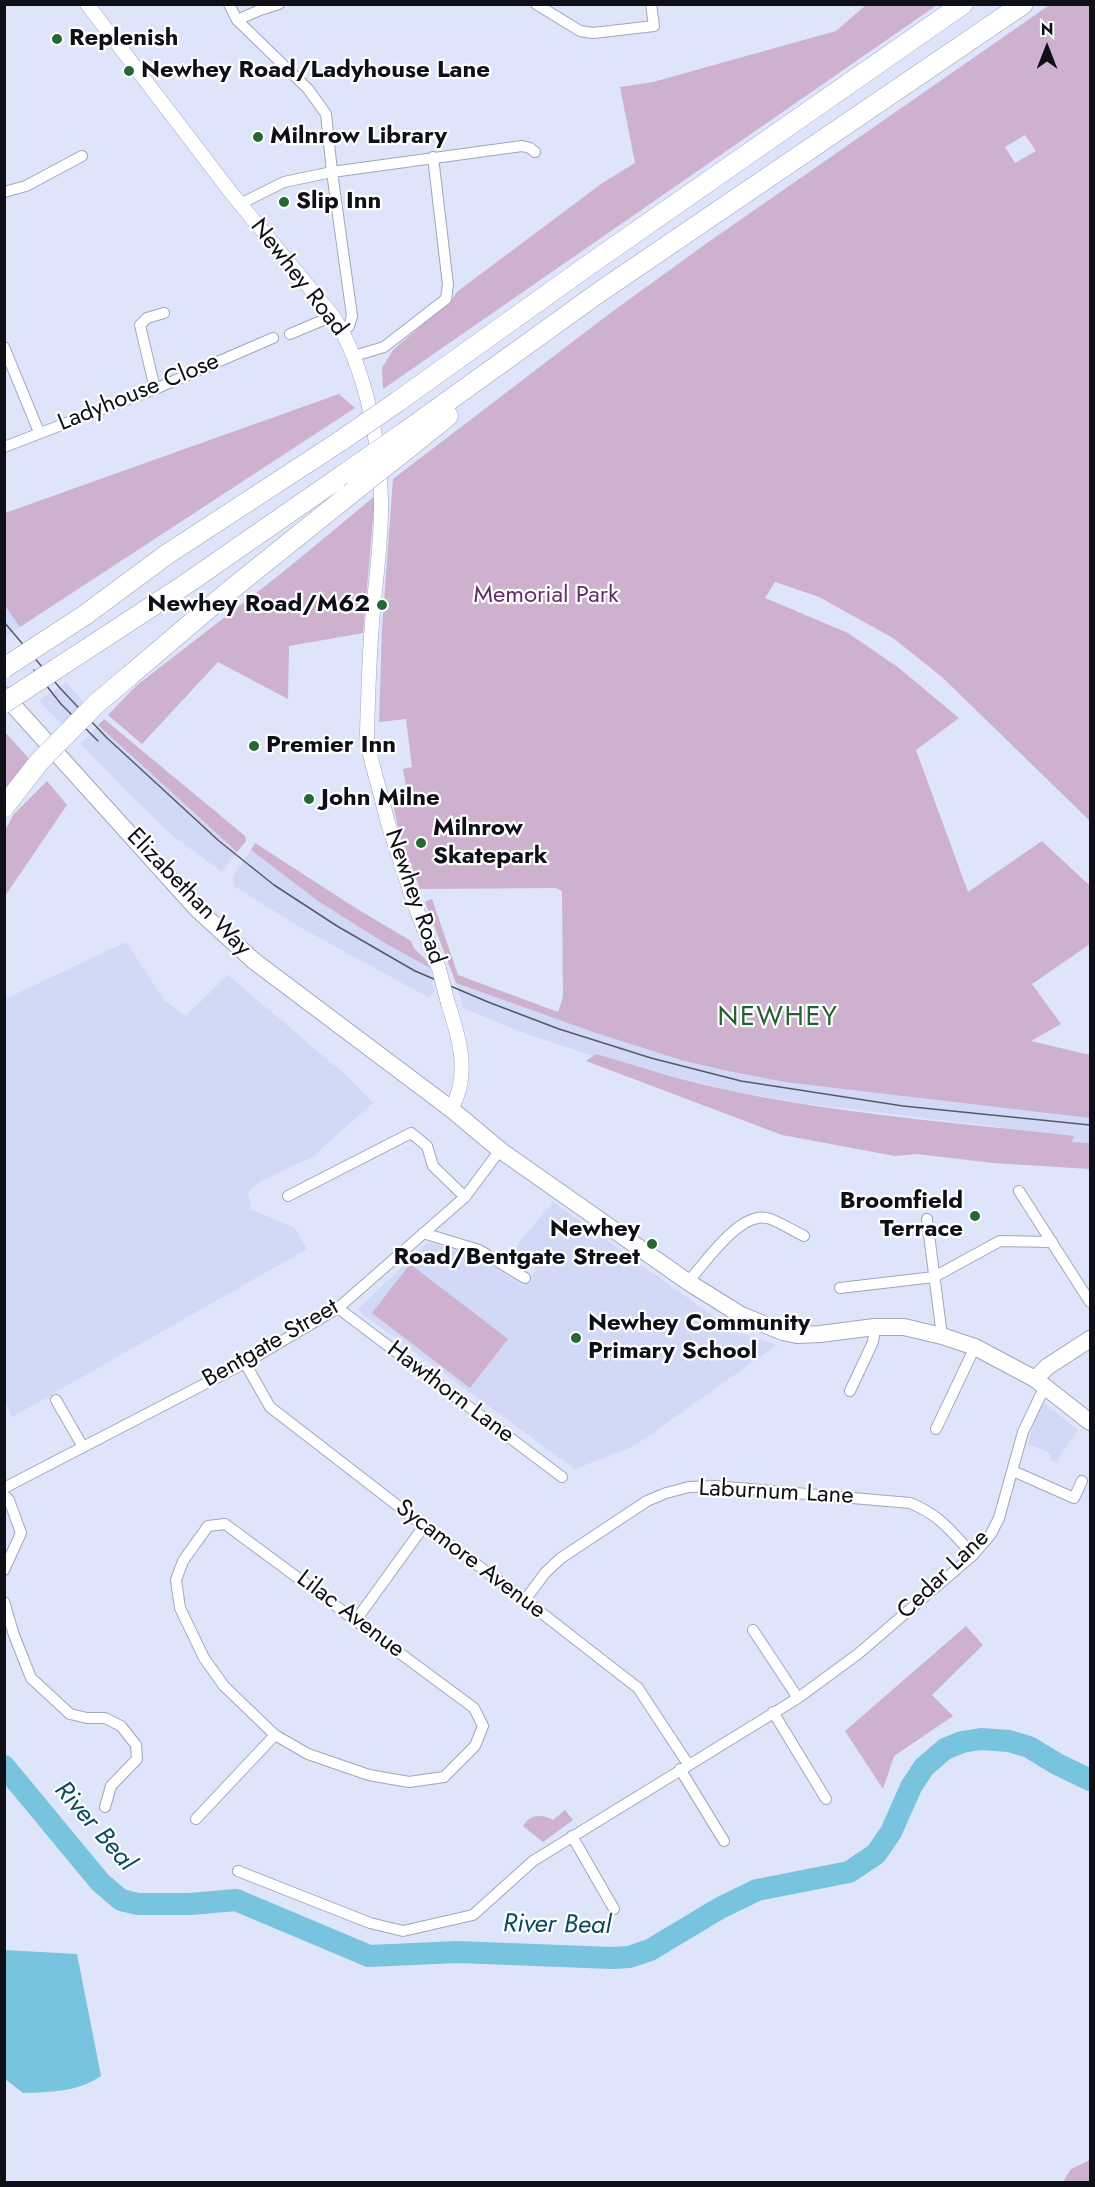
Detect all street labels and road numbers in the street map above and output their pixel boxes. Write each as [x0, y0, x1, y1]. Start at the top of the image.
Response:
street label: Newhey Road [243, 214, 353, 342]
street label: Ladyhouse Close [54, 348, 224, 438]
street label: Elizabethan Way [120, 823, 256, 963]
street label: Newhey Road [377, 826, 451, 968]
street label: Bentgate Street [198, 1294, 344, 1394]
street label: Hawthorn Lane [381, 1336, 519, 1450]
street label: Laburnum Lane [698, 1475, 854, 1511]
street label: Sycamore Avenue [389, 1494, 551, 1626]
street label: Cedar Lane [892, 1524, 996, 1626]
street label: Lilac Avenue [290, 1565, 410, 1665]

